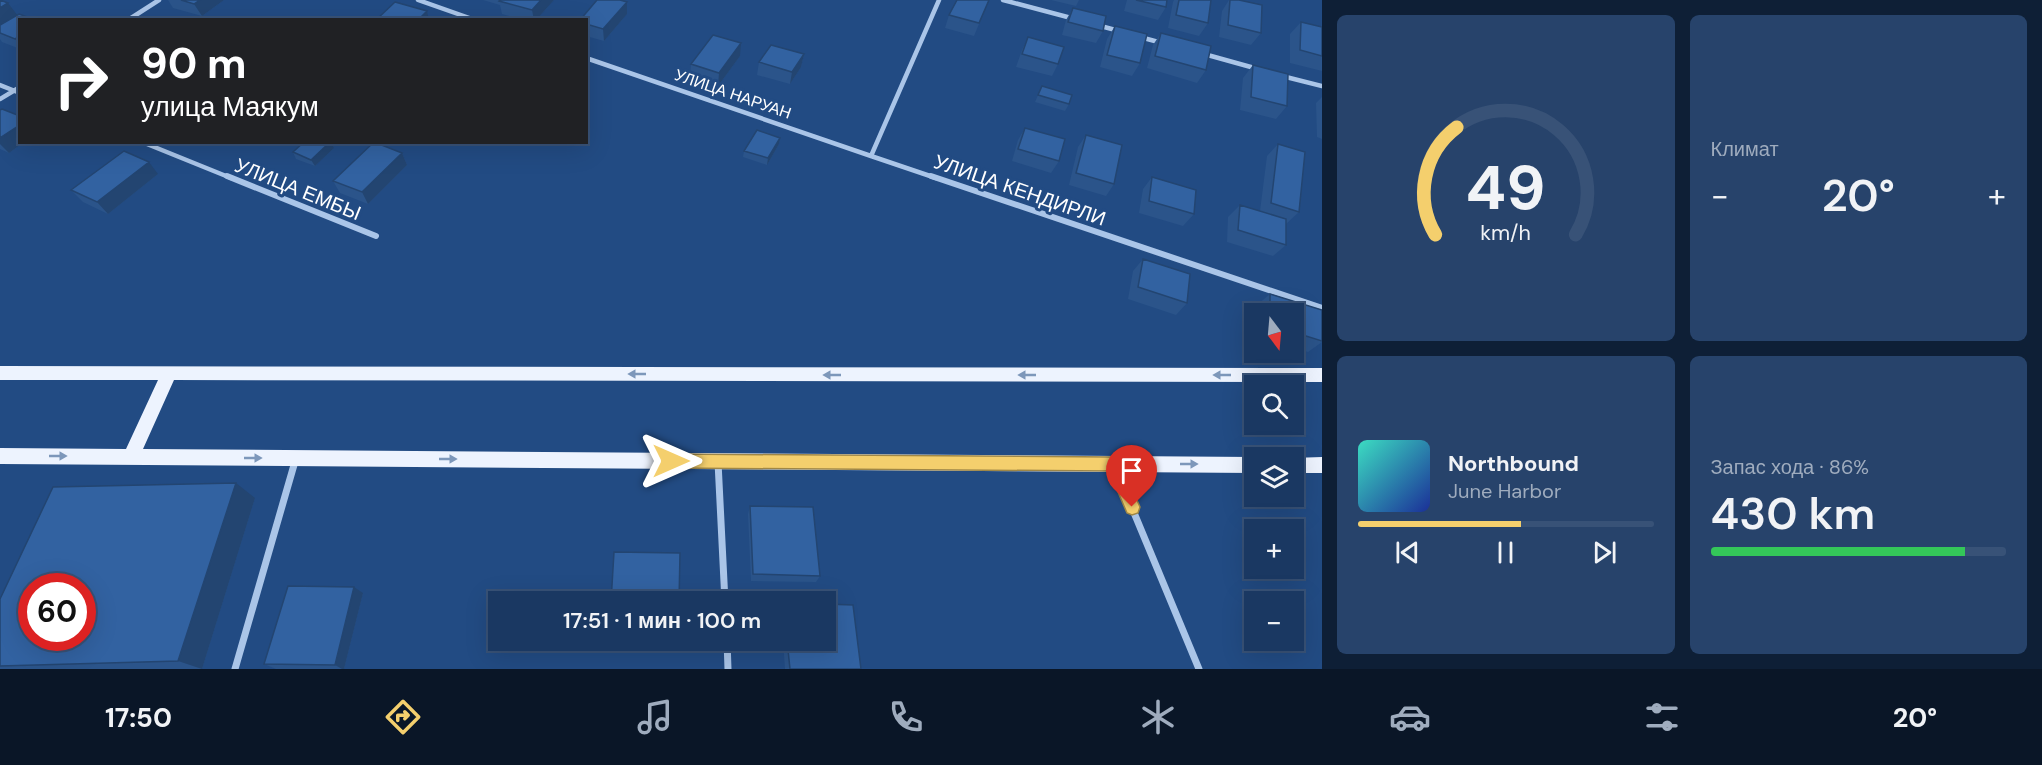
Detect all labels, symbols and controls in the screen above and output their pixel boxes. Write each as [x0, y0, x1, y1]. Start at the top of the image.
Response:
text: 90 m [141, 36, 247, 91]
icon: right [42, 42, 120, 120]
street label: УЛИЦА НАРУАН [672, 64, 794, 124]
text: улица Маякум [141, 89, 319, 124]
text: Климат [1711, 136, 1779, 162]
text: 49 [1466, 147, 1546, 228]
street label: УЛИЦА КЕНДИРЛИ [931, 148, 1109, 232]
street label: УЛИЦА ЕМБЫ [231, 152, 365, 226]
text: 20° [1822, 166, 1895, 225]
text: − [1711, 174, 1729, 217]
text: + [1988, 174, 2006, 217]
text: km/h [1480, 219, 1531, 247]
north arrow [1244, 303, 1304, 363]
map controls [1244, 303, 1304, 651]
one-way arrow [627, 369, 646, 379]
one-way arrow [822, 370, 841, 380]
one-way arrow [1017, 370, 1036, 380]
one-way arrow [1212, 370, 1231, 380]
button: search [1244, 375, 1304, 435]
position arrow [639, 429, 703, 493]
pin [1106, 445, 1157, 507]
button: layers [1244, 447, 1304, 507]
text: Northbound [1448, 449, 1579, 478]
one-way arrow [49, 451, 68, 461]
one-way arrow [244, 453, 263, 463]
one-way arrow [439, 454, 458, 464]
icon: arrive [1115, 454, 1148, 487]
text: Запас хода · 86% [1711, 454, 1869, 480]
one-way arrow [1180, 459, 1199, 469]
text: June Harbor [1448, 478, 1561, 504]
text: 430 km [1711, 484, 1875, 543]
button: + [1244, 519, 1304, 579]
icon: previous [1391, 536, 1424, 569]
icon: pause [1489, 536, 1522, 569]
icon: next [1588, 536, 1621, 569]
speed limit sign: 60 [18, 573, 96, 651]
button: − [1244, 591, 1304, 651]
text: 17:51 · 1 мин · 100 m [563, 606, 761, 635]
icon: directions [382, 696, 424, 738]
icon: music [634, 696, 676, 738]
icon: phone [885, 696, 927, 738]
icon: climate [1137, 696, 1179, 738]
icon: car [1389, 696, 1431, 738]
icon: filters [1641, 696, 1683, 738]
text: 17:50 [105, 700, 172, 735]
text: 20° [1893, 700, 1937, 735]

